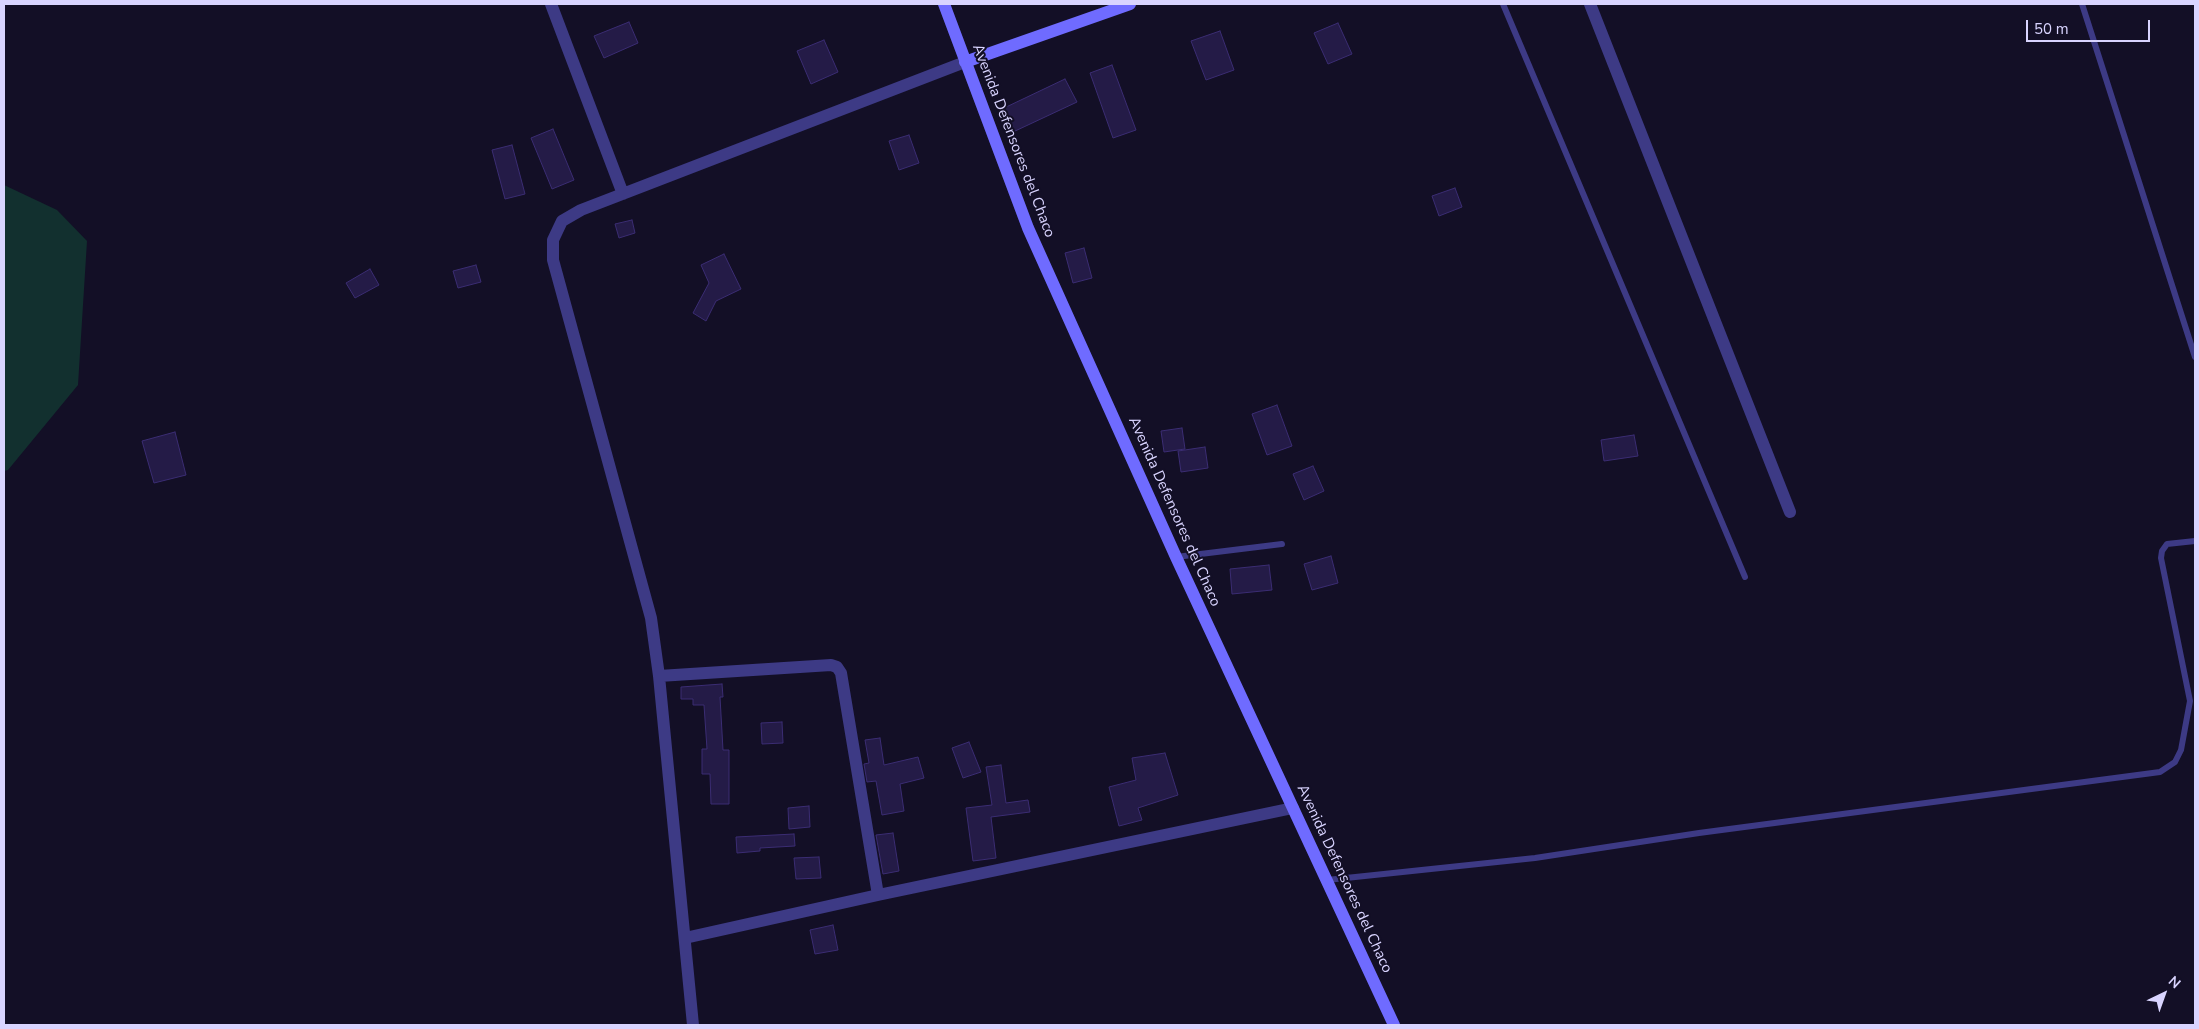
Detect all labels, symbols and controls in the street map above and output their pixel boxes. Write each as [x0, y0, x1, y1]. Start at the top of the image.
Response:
scale bar [2029, 10, 2153, 42]
text: 50 m [2034, 19, 2069, 39]
street label: Avenida Defensores del Chaco [968, 42, 1058, 240]
street label: Avenida Defensores del Chaco [1124, 414, 1224, 610]
street label: Avenida Defensores del Chaco [1292, 782, 1396, 976]
north arrow [2139, 969, 2189, 1019]
text: N [2164, 972, 2185, 993]

